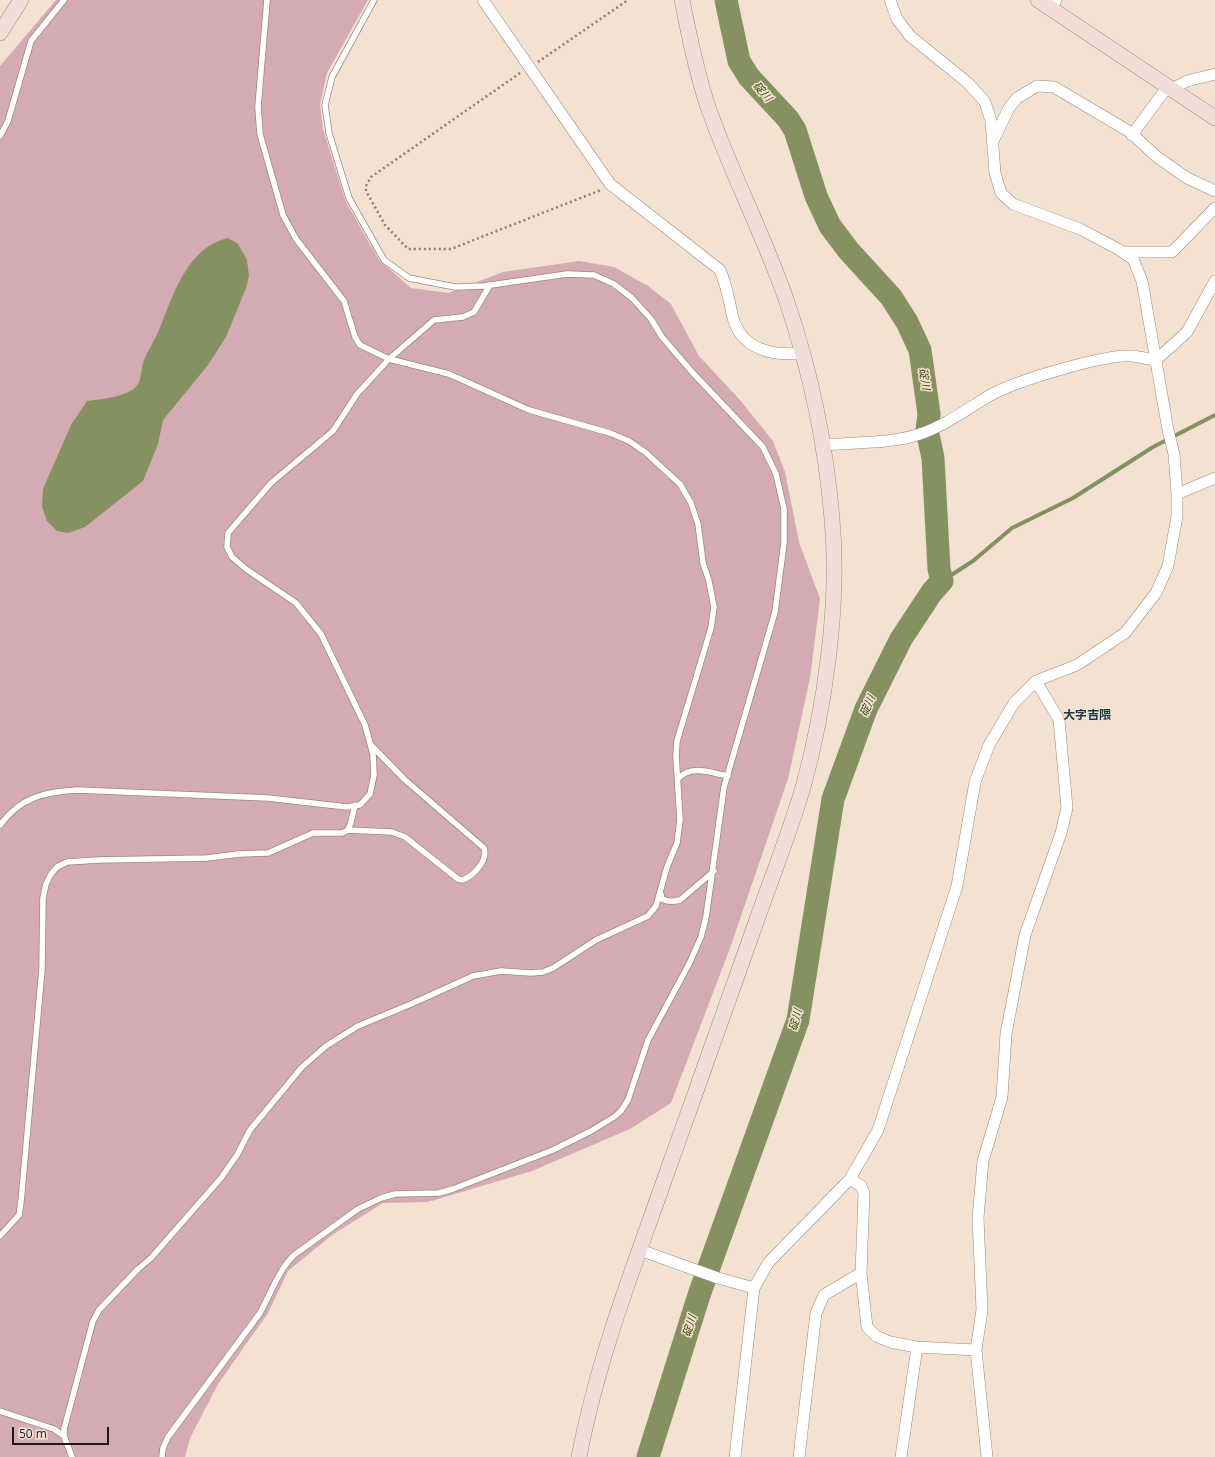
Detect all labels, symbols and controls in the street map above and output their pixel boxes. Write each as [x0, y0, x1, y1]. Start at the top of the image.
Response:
water label: 碇川 [750, 79, 774, 105]
water label: 碇川 [916, 367, 932, 391]
water label: 碇川 [857, 693, 879, 719]
district label: 大字吉隈 [1063, 709, 1111, 723]
water label: 碇川 [787, 1008, 805, 1032]
water label: 碇川 [680, 1314, 700, 1338]
scale bar [14, 1419, 111, 1445]
text: 50 m [19, 1425, 47, 1442]

